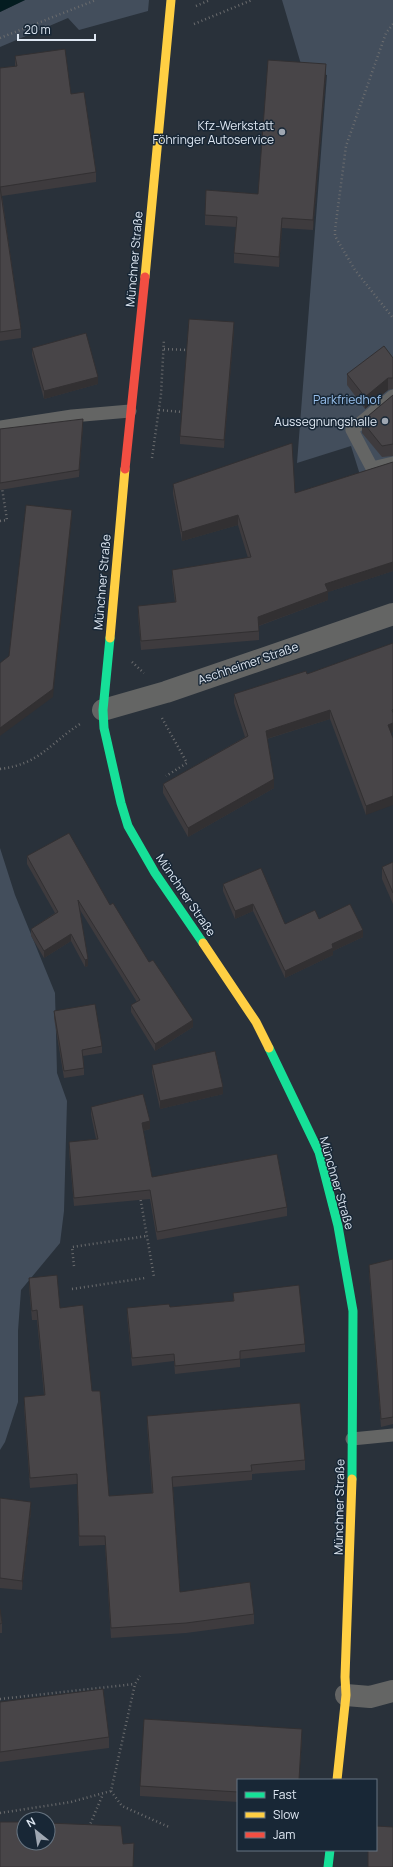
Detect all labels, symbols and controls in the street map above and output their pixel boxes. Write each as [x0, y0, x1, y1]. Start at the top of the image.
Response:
scale bar [18, 16, 95, 42]
text: 20 m [24, 21, 51, 38]
place label: Kfz-Werkstatt Föhringer Autoservice [152, 117, 274, 148]
marker: Kfz-Werkstatt Föhringer Autoservice [277, 127, 287, 137]
street label: Münchner Straße [121, 210, 147, 308]
park label: Parkfriedhof [313, 391, 382, 408]
place label: Aussegnungshalle [274, 413, 377, 430]
marker: Aussegnungshalle [380, 416, 390, 426]
street label: Münchner Straße [89, 533, 115, 631]
street label: Aschheimer Straße [195, 638, 301, 688]
street label: Münchner Straße [152, 850, 220, 940]
street label: Münchner Straße [316, 1134, 358, 1232]
street label: Münchner Straße [330, 1459, 348, 1555]
legend [237, 1779, 377, 1851]
text: Fast [273, 1786, 297, 1803]
text: Slow [273, 1806, 299, 1823]
north arrow [16, 1811, 56, 1851]
text: N [24, 1813, 38, 1830]
text: Jam [273, 1826, 295, 1843]

